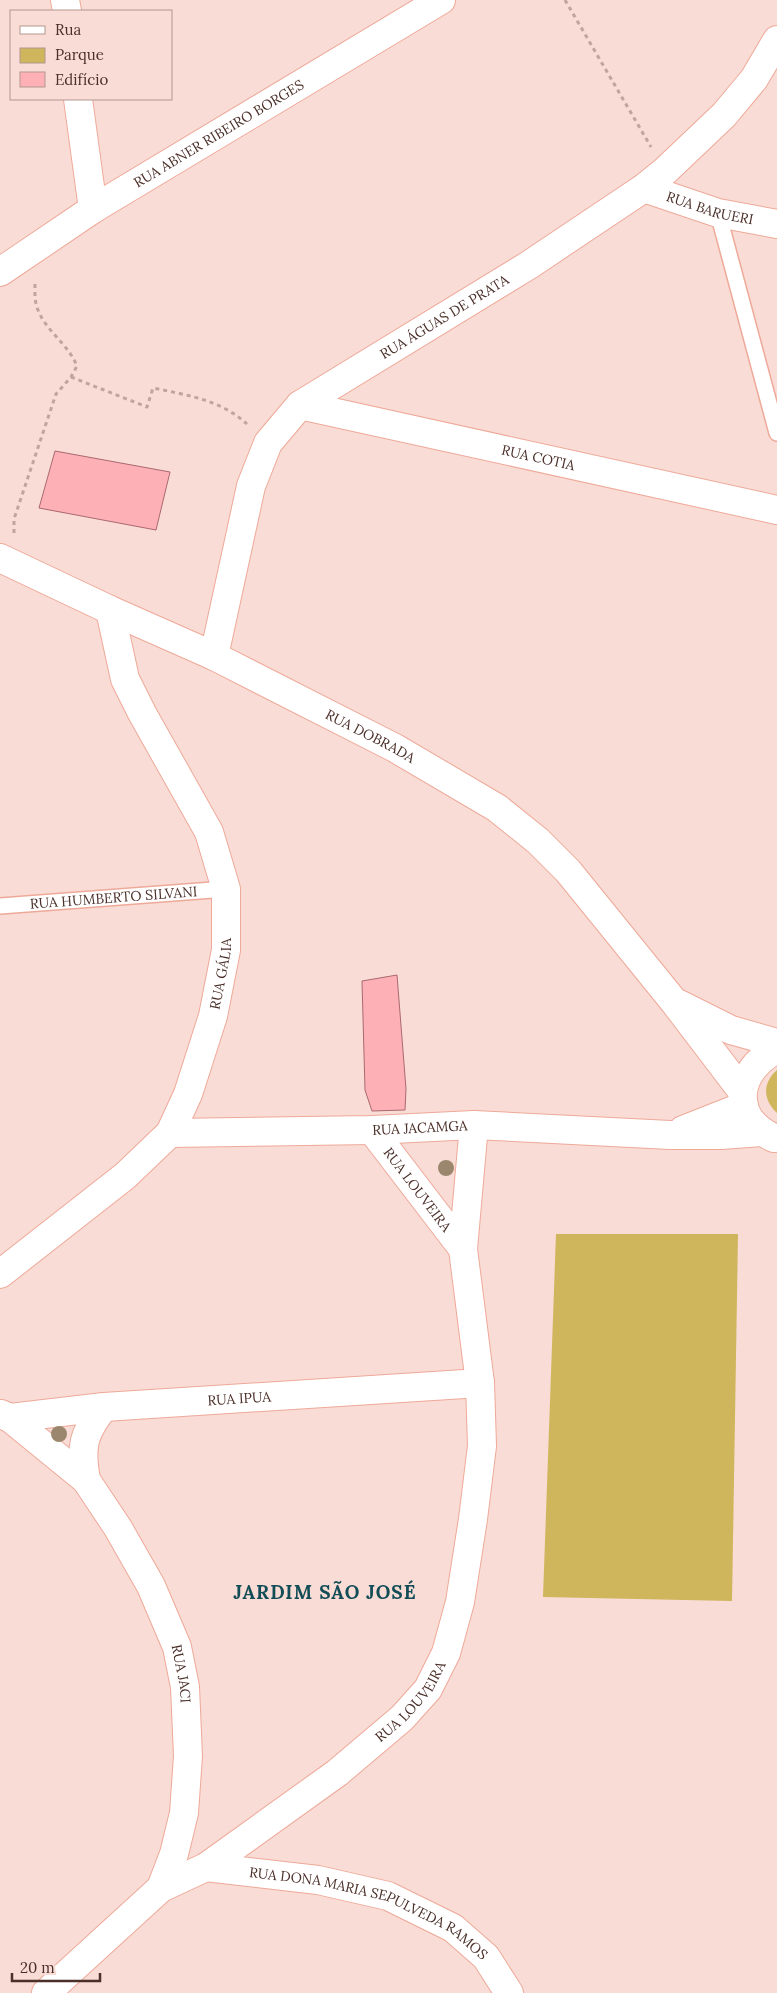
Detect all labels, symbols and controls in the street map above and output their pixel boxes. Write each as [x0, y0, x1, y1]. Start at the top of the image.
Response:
legend [10, 10, 172, 100]
text: Rua [55, 20, 81, 39]
text: Parque [55, 45, 104, 64]
text: Edifício [55, 70, 108, 89]
street label: RUA ABNER RIBEIRO BORGES [130, 75, 307, 192]
street label: RUA BARUERI [664, 187, 755, 228]
street label: RUA ÁGUAS DE PRATA [377, 270, 512, 363]
street label: RUA COTIA [500, 441, 577, 474]
street label: RUA DOBRADA [323, 705, 419, 767]
street label: RUA HUMBERTO SILVANI [29, 882, 198, 913]
street label: RUA GÁLIA [205, 938, 235, 1011]
street label: RUA JACAMGA [372, 1116, 468, 1139]
street label: RUA LOUVEIRA [380, 1144, 456, 1236]
street label: RUA IPUA [207, 1387, 272, 1409]
district label: JARDIM SÃO JOSÉ [233, 1580, 417, 1604]
street label: RUA JACI [168, 1643, 195, 1703]
street label: RUA LOUVEIRA [371, 1658, 450, 1746]
street label: RUA DONA MARIA SEPULVEDA RAMOS [248, 1863, 492, 1963]
scale bar [12, 1950, 100, 1982]
text: 20 m [20, 1958, 55, 1977]

